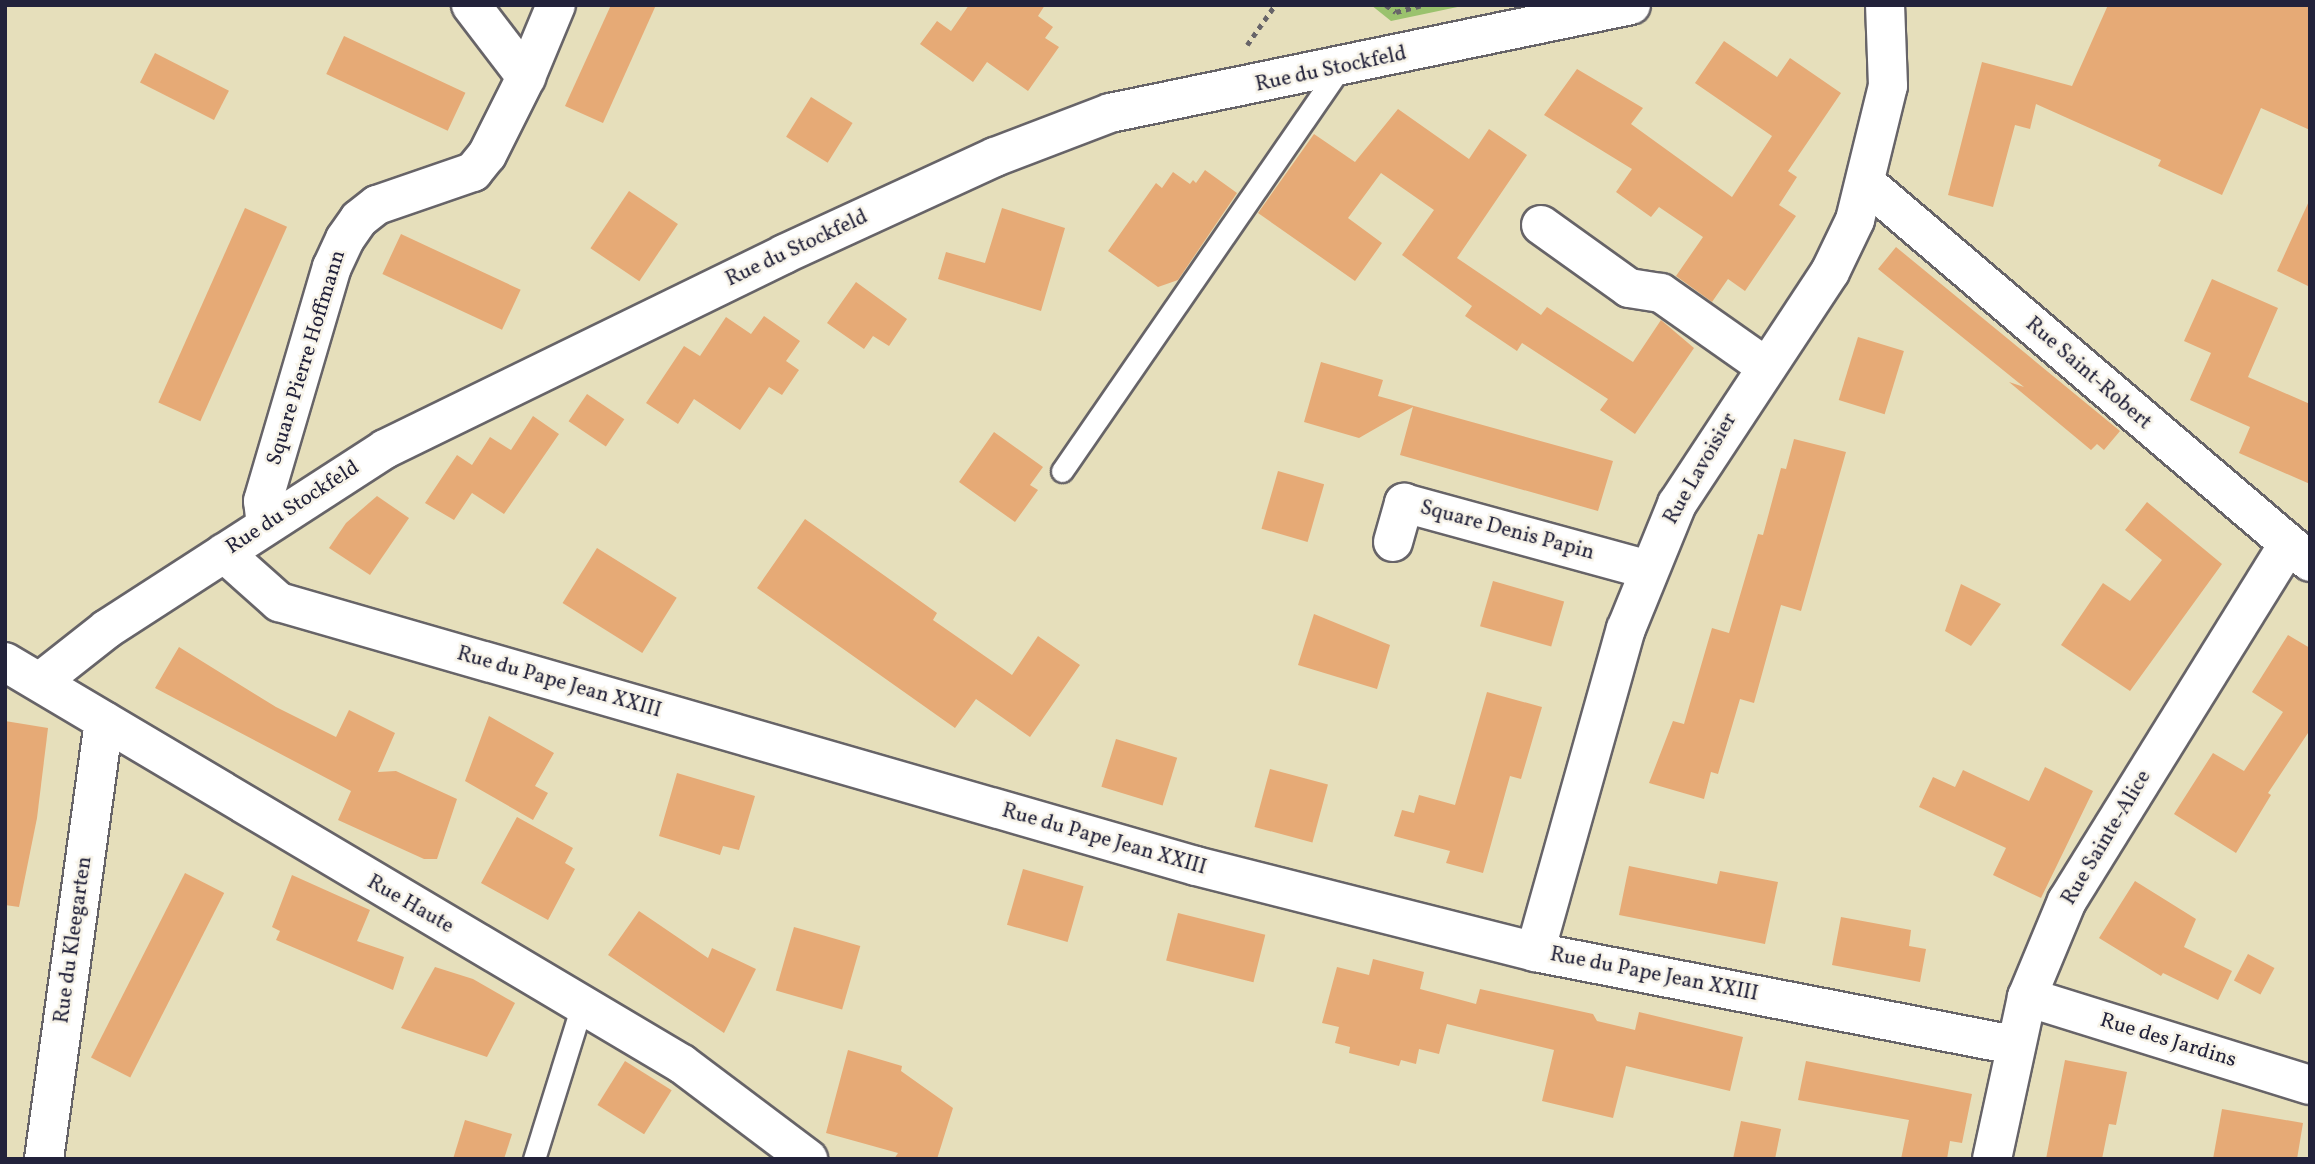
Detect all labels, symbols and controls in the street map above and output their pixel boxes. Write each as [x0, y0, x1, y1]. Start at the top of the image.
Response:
street label: Rue du Stockfeld [1253, 42, 1409, 98]
street label: Rue du Stockfeld [722, 205, 872, 293]
street label: Square Pierre Hoffmann [262, 247, 352, 469]
street label: Rue Saint-Robert [2020, 312, 2156, 436]
street label: Rue Lavoisier [1659, 409, 1743, 529]
street label: Rue du Stockfeld [222, 456, 364, 560]
street label: Square Denis Papin [1417, 496, 1597, 566]
street label: Rue du Pape Jean XXIII [454, 642, 664, 724]
street label: Rue Sainte-Alice [2057, 766, 2157, 910]
street label: Rue du Pape Jean XXIII [999, 799, 1209, 881]
street label: Rue du Kleegarten [50, 855, 98, 1025]
street label: Rue Haute [362, 870, 458, 940]
street label: Rue du Pape Jean XXIII [1548, 942, 1760, 1008]
street label: Rue des Jardins [2097, 1008, 2239, 1074]

